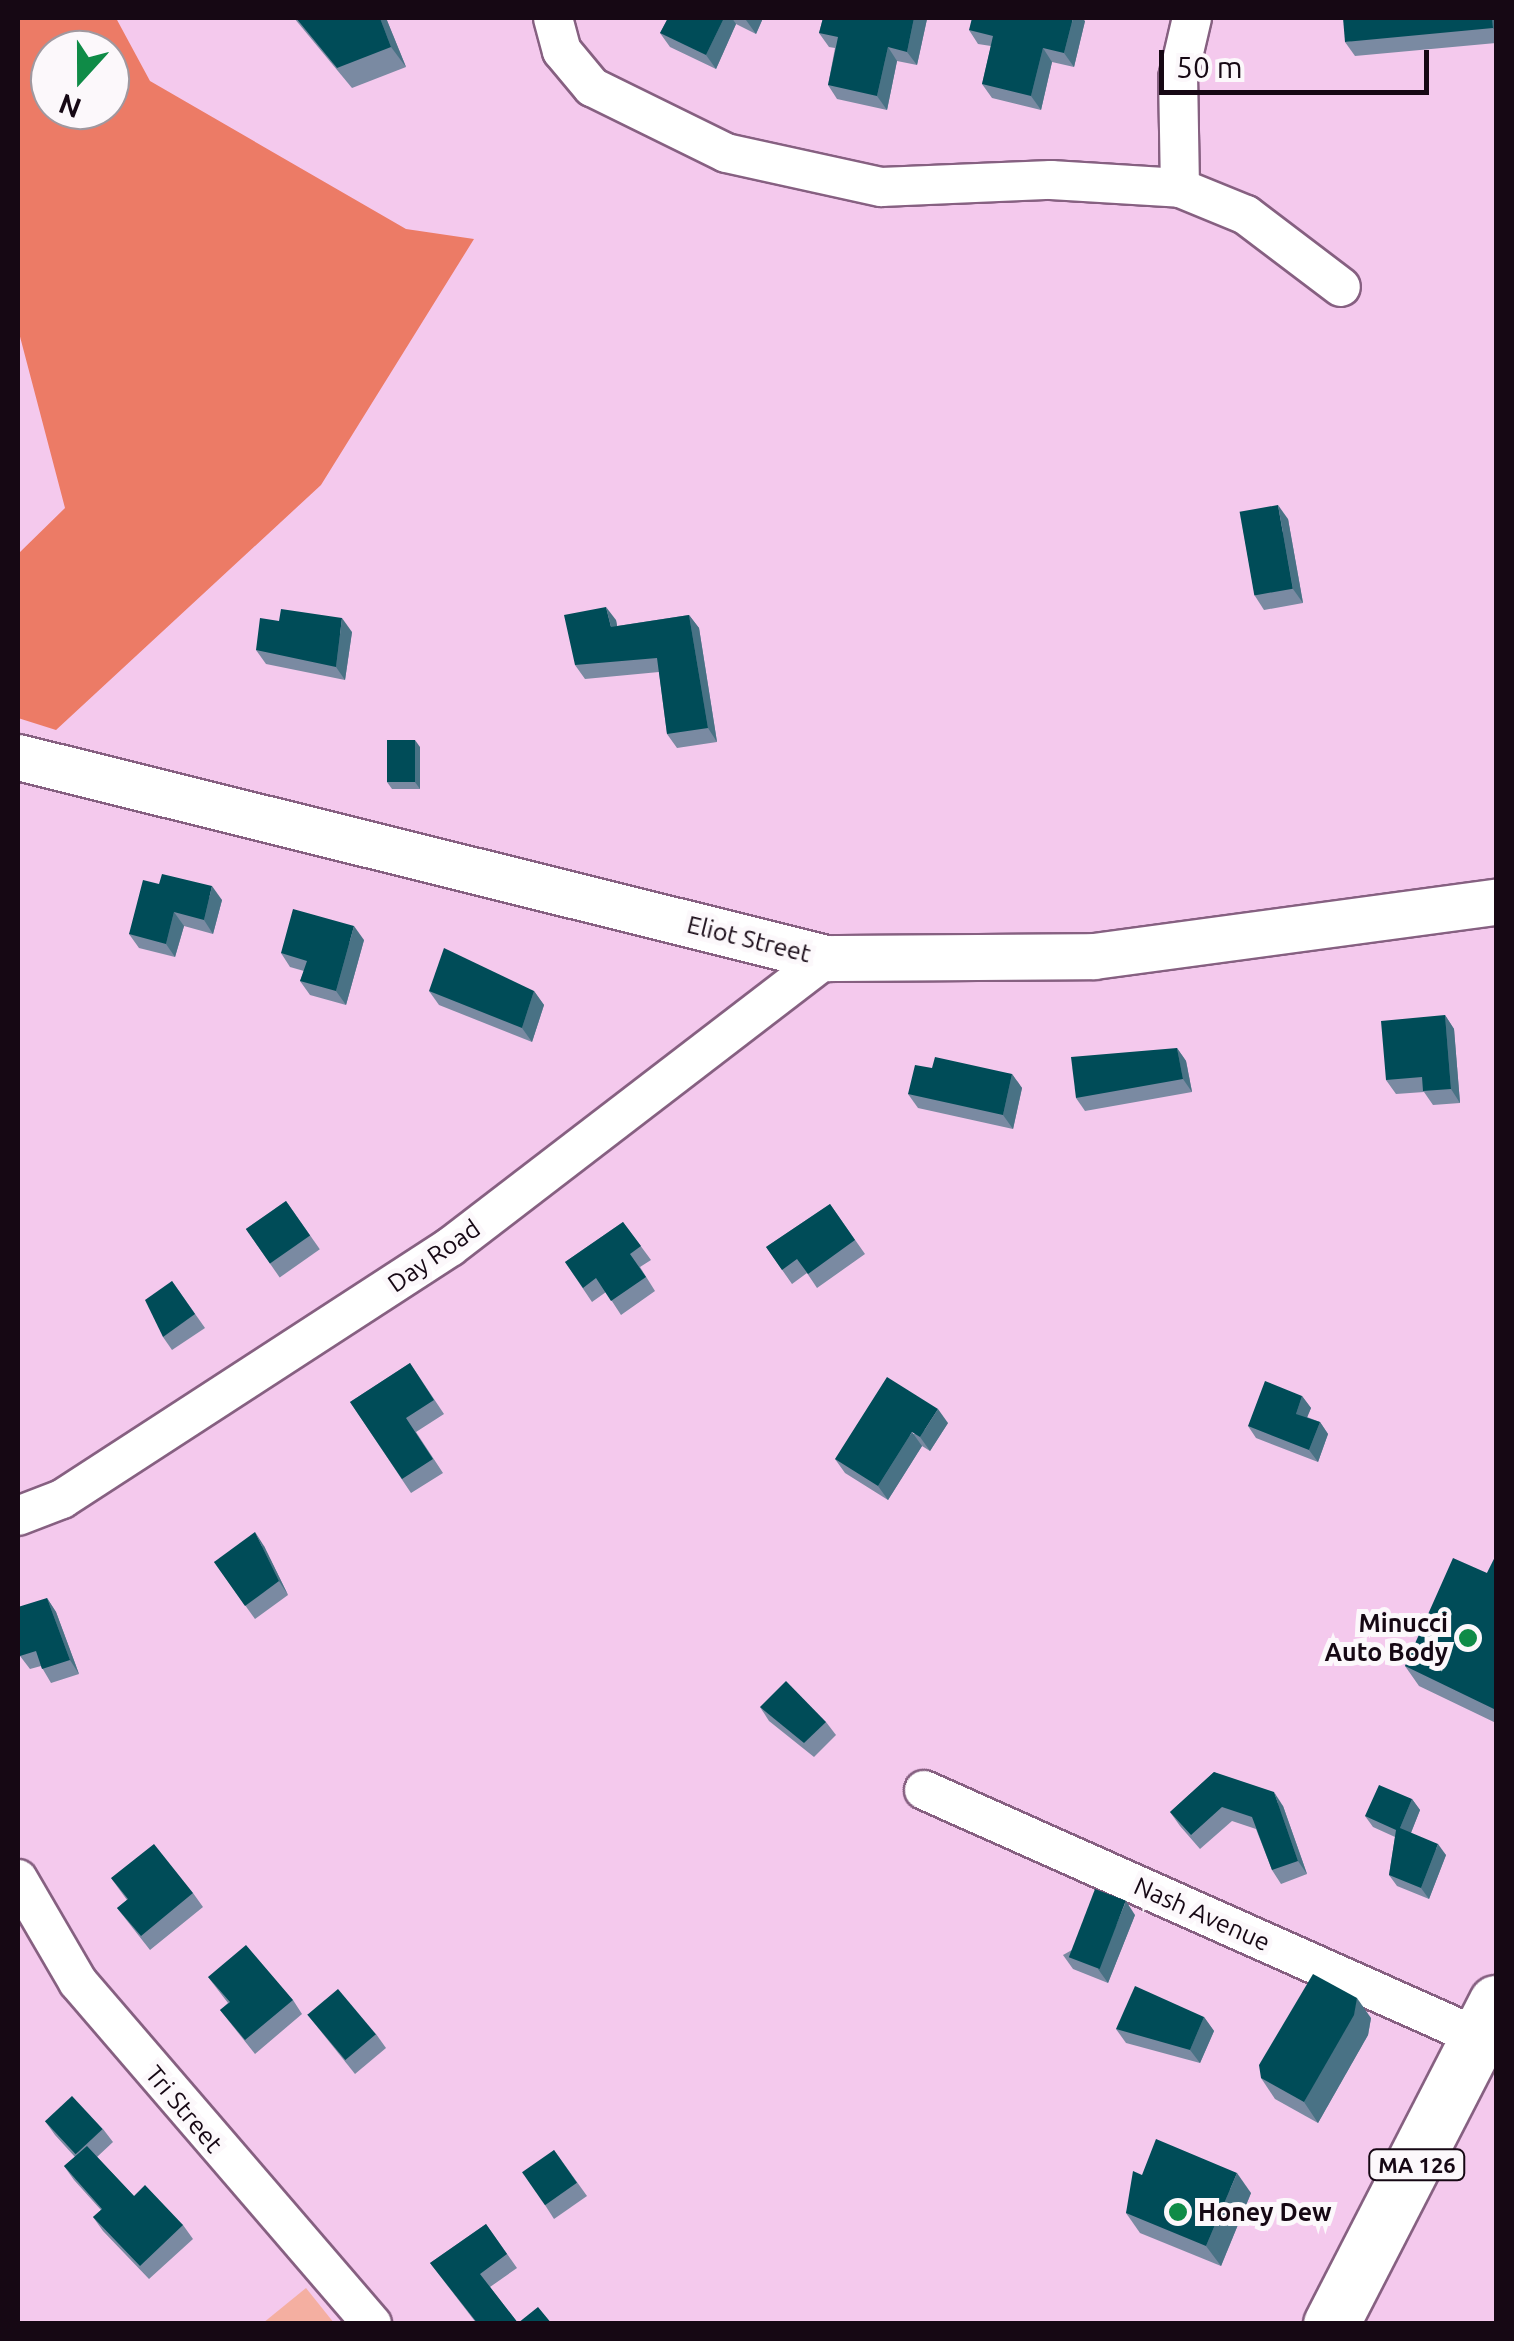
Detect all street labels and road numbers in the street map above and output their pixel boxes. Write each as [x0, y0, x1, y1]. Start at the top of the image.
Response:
street label: Eliot Street [684, 909, 814, 969]
street label: Day Road [382, 1213, 486, 1299]
street label: Nash Avenue [1129, 1871, 1275, 1957]
street label: Tri Street [139, 2059, 229, 2159]
road number: MA 126 [1367, 2148, 1467, 2182]

